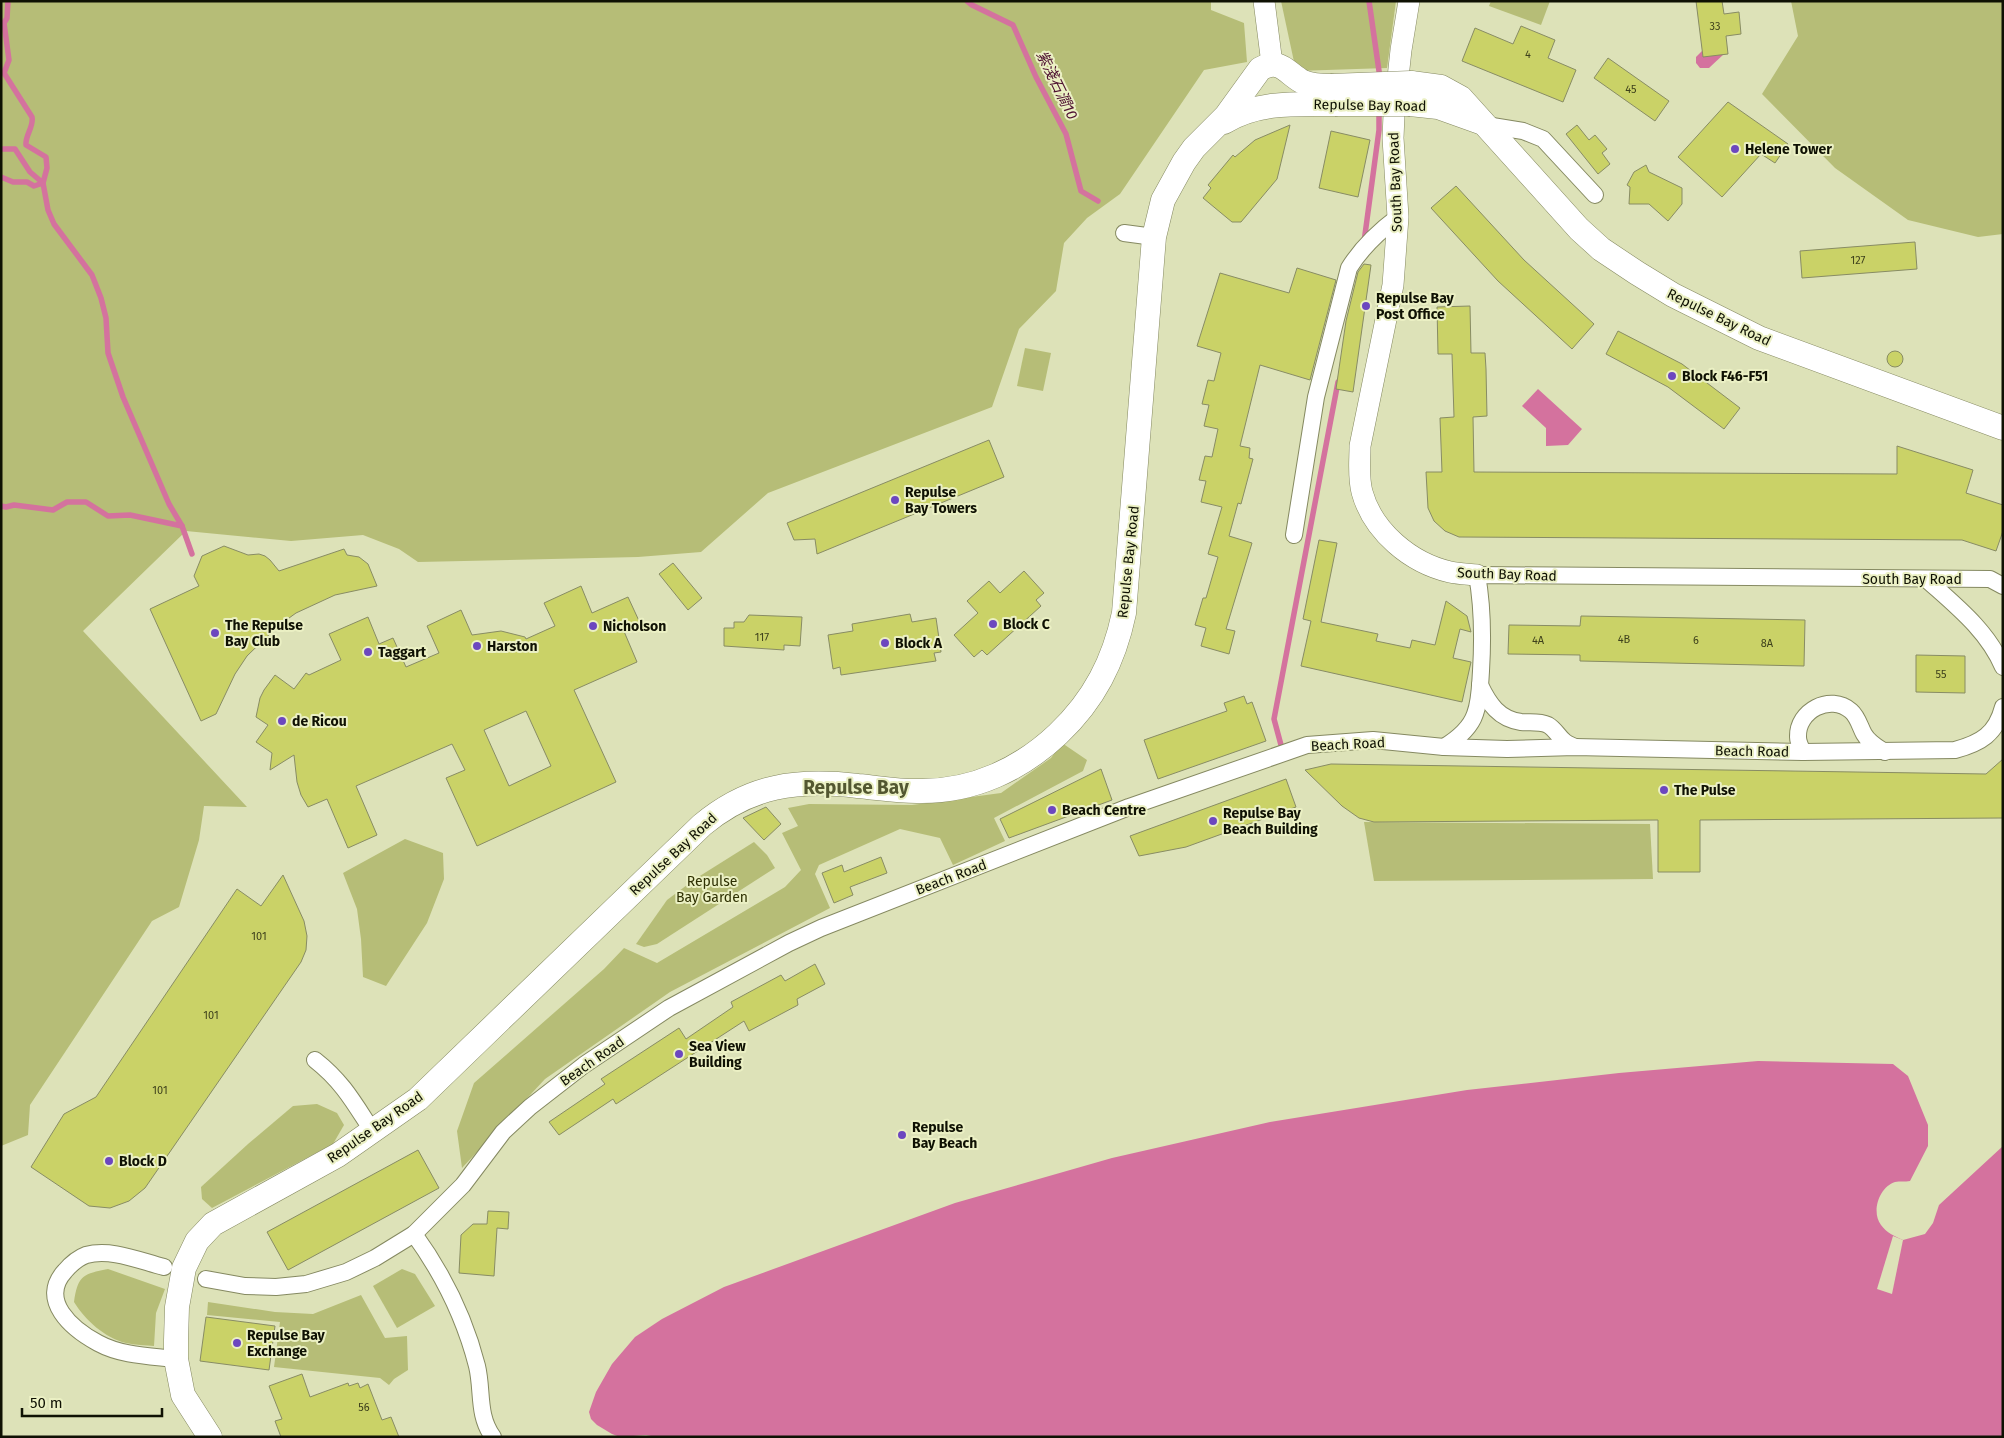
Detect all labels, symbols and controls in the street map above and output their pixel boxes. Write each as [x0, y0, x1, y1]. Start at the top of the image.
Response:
house number: 33 [1710, 20, 1720, 33]
water label: 紫淺石澗10 [1033, 47, 1081, 123]
house number: 4 [1525, 48, 1531, 61]
house number: 45 [1625, 83, 1637, 96]
street label: Repulse Bay Road [1313, 96, 1427, 115]
street label: South Bay Road [1385, 132, 1406, 232]
place label: Helene Tower [1745, 141, 1832, 158]
marker: Helene Tower [1729, 143, 1741, 155]
house number: 127 [1851, 254, 1866, 267]
street label: Repulse Bay Road [1664, 285, 1773, 350]
place label: Repulse Bay Post Office [1376, 290, 1455, 323]
marker: Repulse Bay Post Office [1360, 300, 1372, 312]
place label: Block F46-F51 [1682, 368, 1768, 385]
marker: Block F46-F51 [1666, 370, 1678, 382]
place label: Repulse Bay Towers [905, 484, 977, 517]
marker: Repulse Bay Towers [889, 494, 901, 506]
street label: Repulse Bay Road [1114, 505, 1143, 619]
street label: South Bay Road [1457, 564, 1557, 585]
street label: South Bay Road [1862, 571, 1962, 588]
place label: Block C [1003, 616, 1050, 633]
place label: The Repulse Bay Club [225, 617, 303, 650]
place label: Nicholson [603, 618, 666, 635]
marker: Block C [987, 618, 999, 630]
marker: Nicholson [587, 620, 599, 632]
marker: The Repulse Bay Club [209, 627, 221, 639]
house number: 117 [755, 631, 769, 644]
house number: 4B [1618, 633, 1631, 646]
house number: 4A [1532, 634, 1545, 647]
house number: 6 [1693, 634, 1699, 647]
place label: Block A [895, 635, 943, 652]
marker: Block A [879, 637, 891, 649]
house number: 8A [1761, 637, 1774, 650]
place label: Harston [487, 638, 538, 655]
marker: Harston [471, 640, 483, 652]
place label: Taggart [378, 644, 427, 661]
marker: Taggart [362, 646, 374, 658]
house number: 55 [1936, 668, 1947, 681]
place label: de Ricou [292, 713, 347, 730]
marker: de Ricou [276, 715, 288, 727]
street label: Beach Road [1310, 734, 1386, 755]
street label: Beach Road [1715, 742, 1789, 761]
district label: Repulse Bay [803, 776, 909, 799]
place label: The Pulse [1674, 782, 1736, 799]
marker: The Pulse [1658, 784, 1670, 796]
place label: Beach Centre [1062, 802, 1146, 819]
marker: Beach Centre [1046, 804, 1058, 816]
place label: Repulse Bay Beach Building [1223, 805, 1318, 838]
street label: Repulse Bay Road [626, 810, 721, 899]
marker: Repulse Bay Beach Building [1207, 815, 1219, 827]
street label: Beach Road [913, 856, 989, 899]
park label: Repulse Bay Garden [676, 873, 748, 906]
house number: 101 [251, 930, 267, 943]
house number: 101 [203, 1009, 219, 1022]
street label: Beach Road [557, 1033, 628, 1090]
place label: Sea View Building [689, 1038, 746, 1071]
marker: Sea View Building [673, 1048, 685, 1060]
house number: 101 [152, 1084, 168, 1097]
street label: Repulse Bay Road [324, 1088, 427, 1167]
place label: Repulse Bay Beach [912, 1119, 977, 1152]
marker: Repulse Bay Beach [896, 1129, 908, 1141]
place label: Block D [119, 1153, 167, 1170]
marker: Block D [103, 1155, 115, 1167]
place label: Repulse Bay Exchange [247, 1327, 326, 1360]
marker: Repulse Bay Exchange [231, 1337, 243, 1349]
scale bar [22, 1386, 162, 1418]
text: 50 m [30, 1394, 63, 1412]
house number: 56 [358, 1401, 370, 1414]

